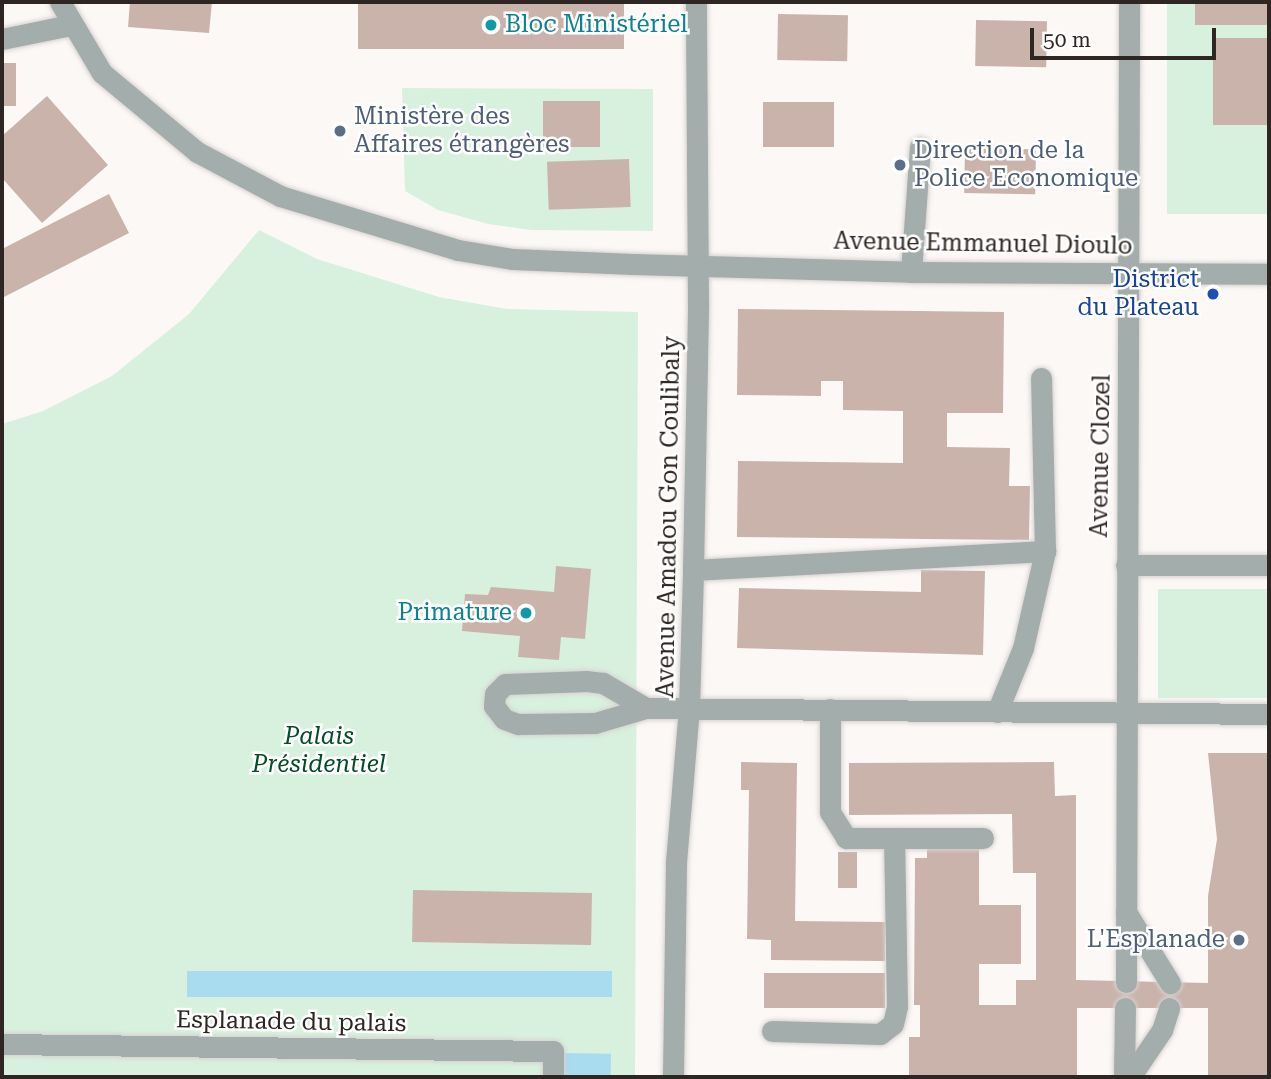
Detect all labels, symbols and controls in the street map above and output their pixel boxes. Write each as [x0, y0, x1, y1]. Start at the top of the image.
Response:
place label: Bloc Ministériel [505, 11, 688, 39]
scale bar [1033, 14, 1218, 58]
marker: Bloc Ministériel [483, 17, 499, 33]
text: 50 m [1043, 28, 1091, 52]
place label: Ministère des Affaires étrangères [354, 103, 569, 159]
marker: Ministère des Affaires étrangères [332, 123, 348, 139]
place label: Direction de la Police Economique [914, 137, 1138, 193]
marker: Direction de la Police Economique [892, 157, 908, 173]
street label: Avenue Emmanuel Dioulo [833, 227, 1133, 261]
place label: District du Plateau [1077, 266, 1199, 322]
marker: District du Plateau [1205, 286, 1221, 302]
street label: Avenue Amadou Gon Coulibaly [651, 336, 687, 698]
street label: Avenue Clozel [1085, 374, 1117, 538]
place label: Primature [398, 599, 512, 627]
marker: Primature [518, 605, 534, 621]
park label: Palais Présidentiel [252, 723, 386, 779]
place label: L'Esplanade [1087, 926, 1225, 954]
marker: L'Esplanade [1231, 932, 1247, 948]
street label: Esplanade du palais [176, 1006, 406, 1038]

